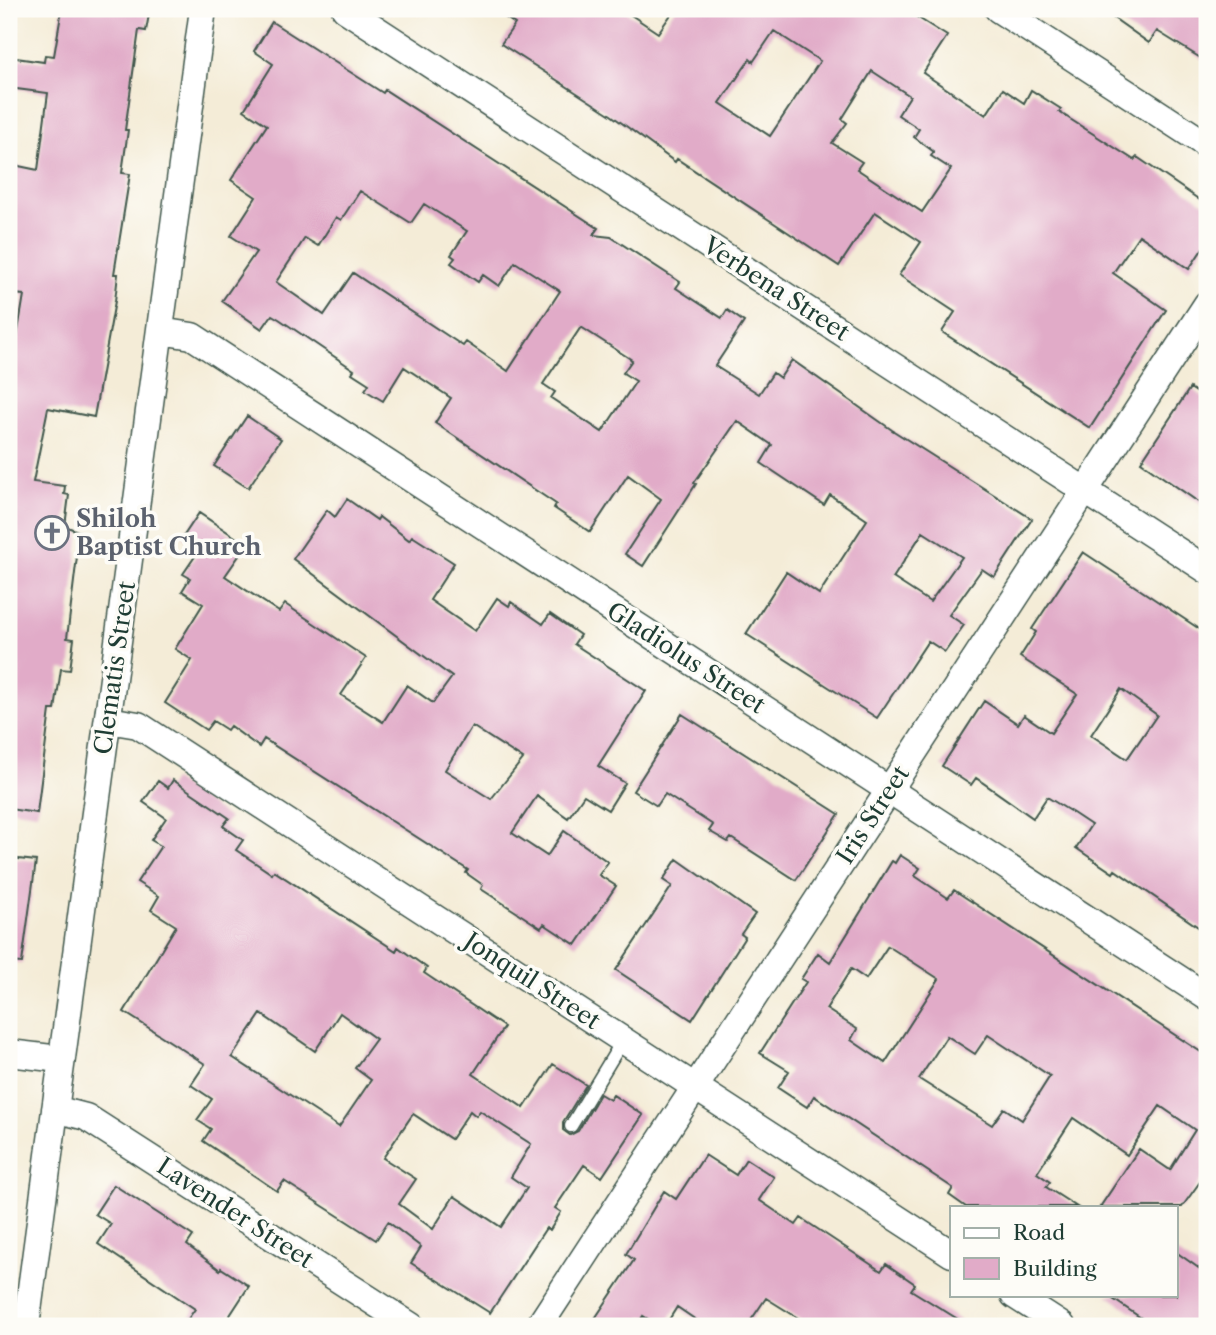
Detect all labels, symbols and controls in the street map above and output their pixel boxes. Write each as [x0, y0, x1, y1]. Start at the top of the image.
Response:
street label: Verbena Street [697, 230, 855, 347]
place label: Shiloh Baptist Church [76, 504, 262, 561]
church icon: Shiloh Baptist Church [33, 514, 71, 552]
street label: Clematis Street [88, 579, 141, 756]
street label: Gladiolus Street [602, 596, 771, 720]
street label: Iris Street [830, 760, 915, 869]
street label: Jonquil Street [456, 924, 606, 1036]
street label: Lavender Street [152, 1151, 319, 1274]
legend [950, 1206, 1178, 1296]
text: Road [1013, 1220, 1065, 1245]
text: Building [1013, 1256, 1098, 1281]

